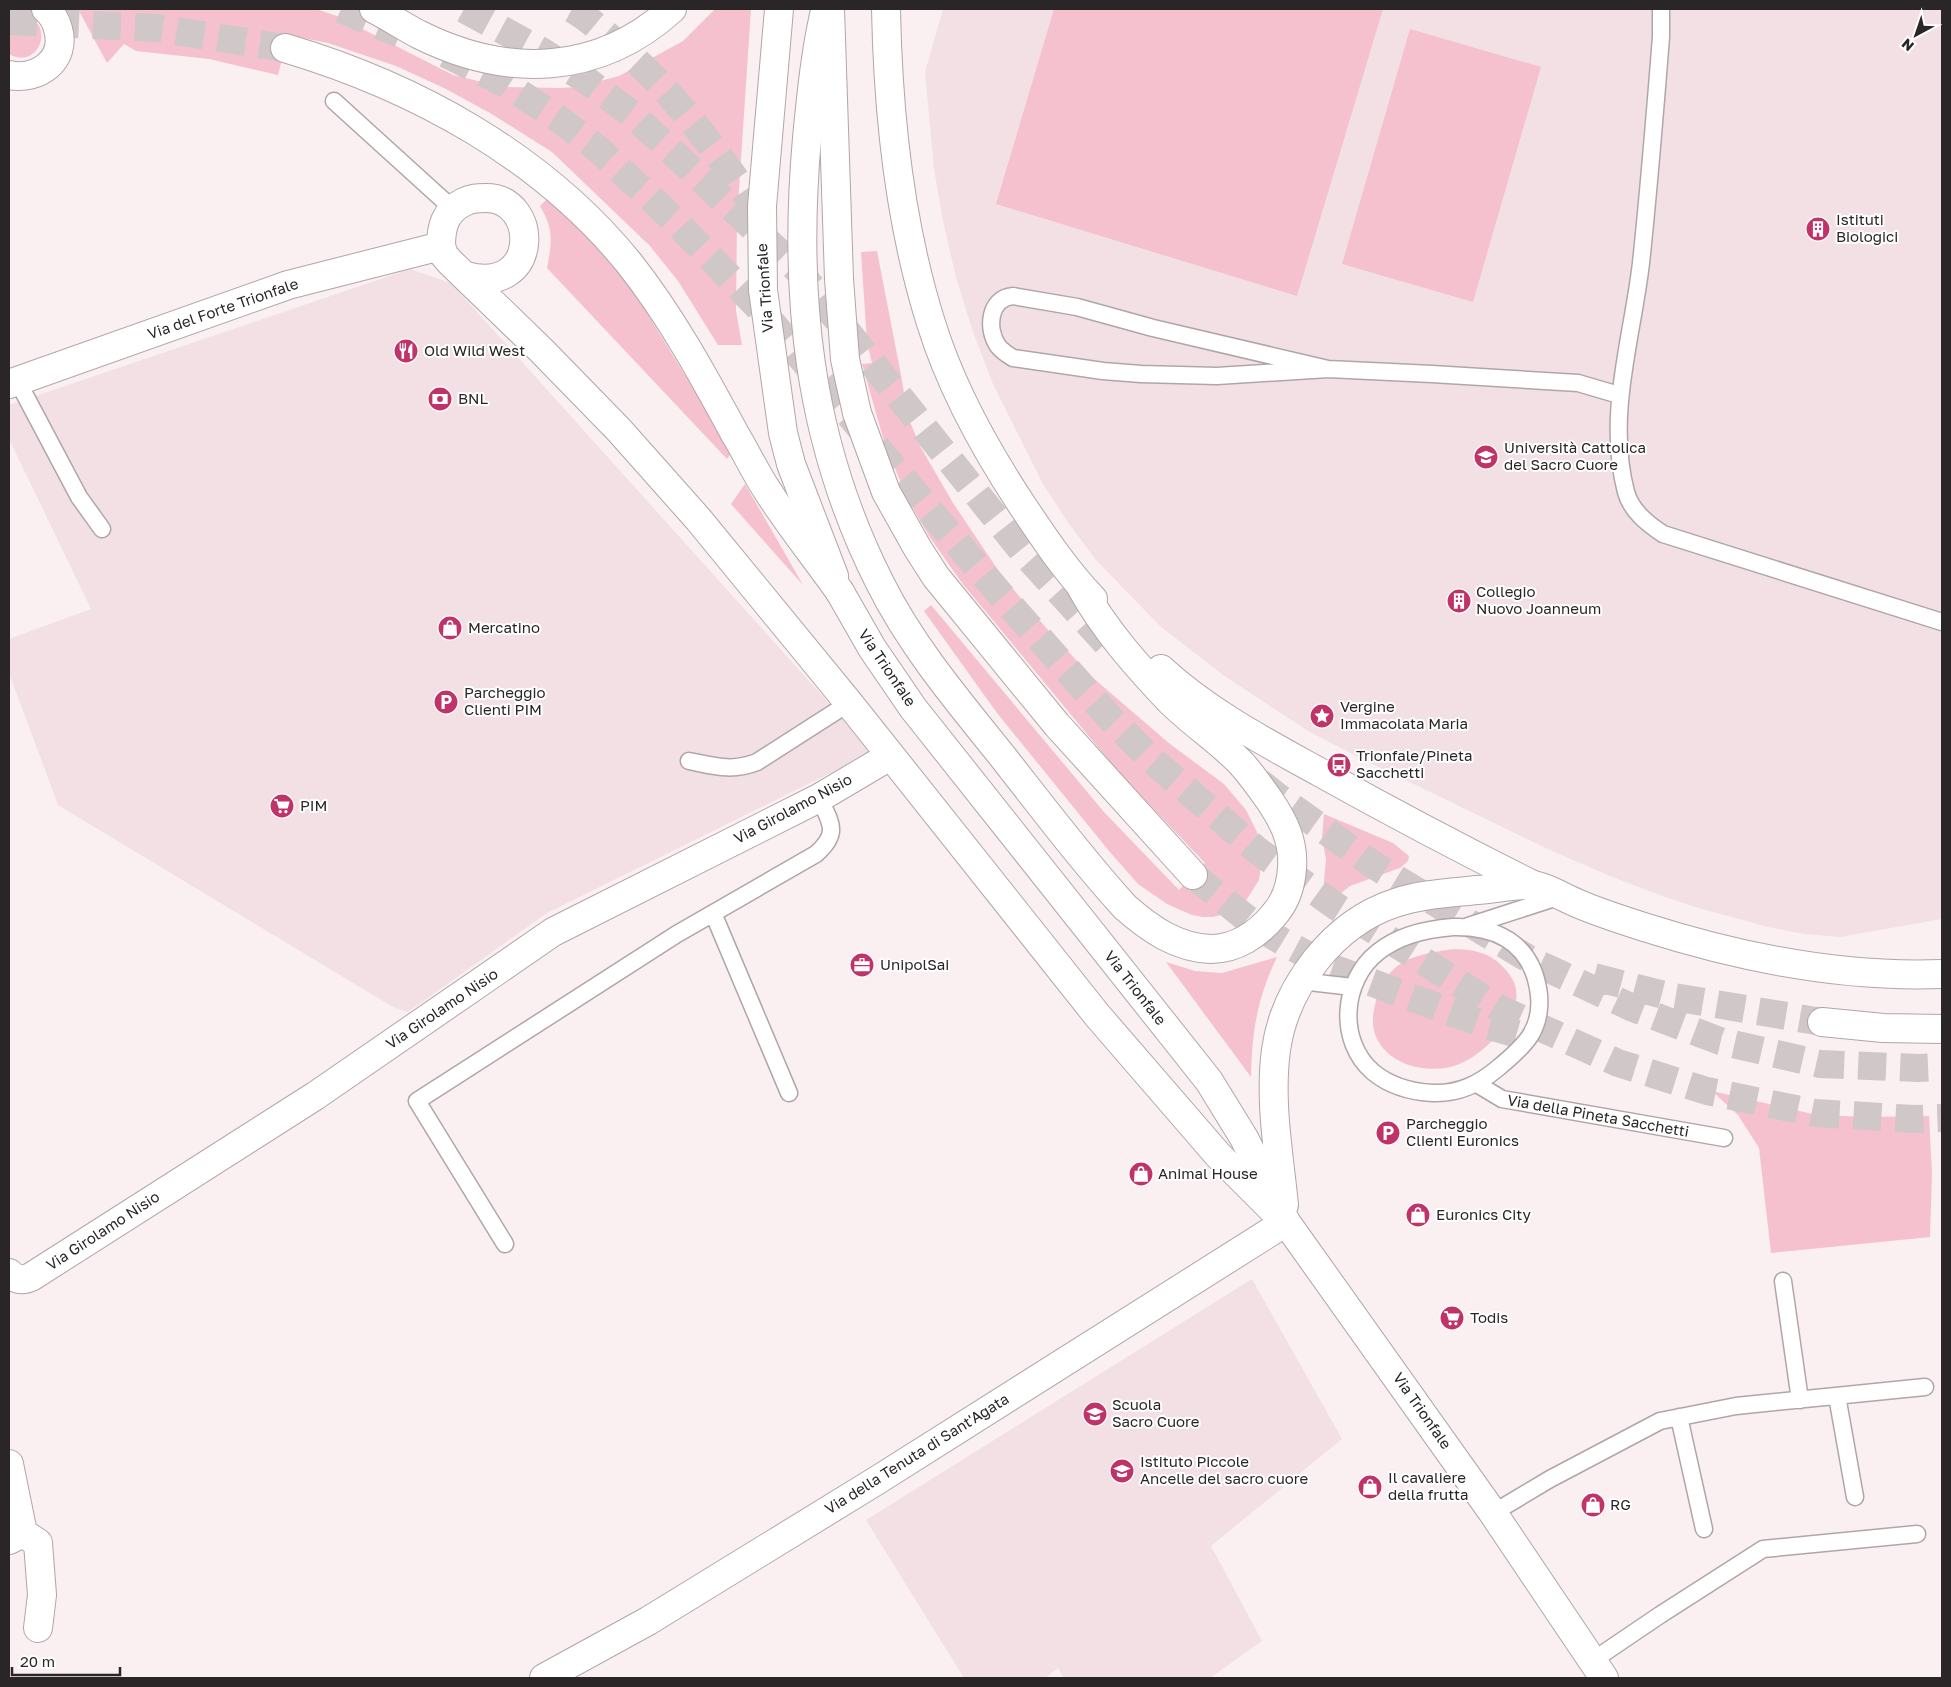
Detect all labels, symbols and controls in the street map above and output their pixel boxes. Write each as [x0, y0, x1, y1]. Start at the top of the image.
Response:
north arrow [1891, 10, 1941, 60]
text: N [1898, 35, 1917, 55]
place label: Istituti Biologici [1836, 210, 1898, 245]
building icon: Istituti Biologici [1805, 216, 1831, 242]
street label: Via Trionfale [752, 243, 776, 333]
street label: Via del Forte Trionfale [145, 274, 301, 342]
restaurant icon: Old Wild West [393, 338, 419, 364]
place label: Old Wild West [424, 341, 525, 359]
bank icon: BNL [427, 386, 453, 412]
place label: BNL [458, 389, 488, 407]
place label: Università Cattolica del Sacro Cuore [1504, 438, 1646, 473]
school or university icon: Università Cattolica del Sacro Cuore [1473, 444, 1499, 470]
place label: Collegio Nuovo Joanneum [1476, 582, 1601, 617]
building icon: Collegio Nuovo Joanneum [1446, 588, 1472, 614]
shop icon: Mercatino [437, 615, 463, 641]
place label: Mercatino [468, 618, 540, 636]
street label: Via Trionfale [855, 625, 920, 710]
place label: Parcheggio Clienti PIM [464, 683, 545, 718]
parking icon: Parcheggio Clienti PIM [433, 689, 459, 715]
place label: Vergine Immacolata Maria [1340, 697, 1468, 732]
place icon: Vergine Immacolata Maria [1309, 703, 1335, 729]
place label: Trionfale/Pineta Sacchetti [1356, 746, 1473, 781]
bus stop icon: Trionfale/Pineta Sacchetti [1326, 752, 1352, 778]
street label: Via Girolamo Nisio [730, 769, 855, 847]
supermarket icon: PIM [269, 793, 295, 819]
place label: PIM [300, 796, 327, 814]
street label: Via Trionfale [1101, 947, 1171, 1028]
office icon: UnipolSai [849, 952, 875, 978]
place label: UnipolSai [880, 955, 949, 973]
street label: Via Girolamo Nisio [382, 964, 501, 1052]
street label: Via della Pineta Sacchetti [1506, 1090, 1690, 1140]
place label: Parcheggio Clienti Euronics [1406, 1114, 1519, 1149]
parking icon: Parcheggio Clienti Euronics [1375, 1120, 1401, 1146]
shop icon: Animal House [1128, 1161, 1154, 1187]
place label: Animal House [1158, 1164, 1258, 1182]
street label: Via Girolamo Nisio [43, 1187, 162, 1273]
shop icon: Euronics City [1405, 1202, 1431, 1228]
place label: Euronics City [1436, 1205, 1532, 1223]
supermarket icon: Todis [1439, 1305, 1465, 1331]
place label: Todis [1470, 1308, 1508, 1326]
street label: Via Trionfale [1390, 1369, 1456, 1452]
street label: Via della Tenuta di Sant'Agata [821, 1389, 1012, 1517]
place label: Scuola Sacro Cuore [1112, 1395, 1200, 1430]
school or university icon: Scuola Sacro Cuore [1082, 1401, 1108, 1427]
place label: Istituto Piccole Ancelle del sacro cuore [1140, 1452, 1309, 1487]
school or university icon: Istituto Piccole Ancelle del sacro cuore [1109, 1458, 1135, 1484]
place label: Il cavaliere della frutta [1388, 1468, 1468, 1503]
shop icon: Il cavaliere della frutta [1357, 1474, 1383, 1500]
shop icon: RG [1580, 1492, 1606, 1518]
place label: RG [1610, 1495, 1631, 1513]
scale bar [12, 1644, 120, 1676]
text: 20 m [20, 1652, 55, 1670]

